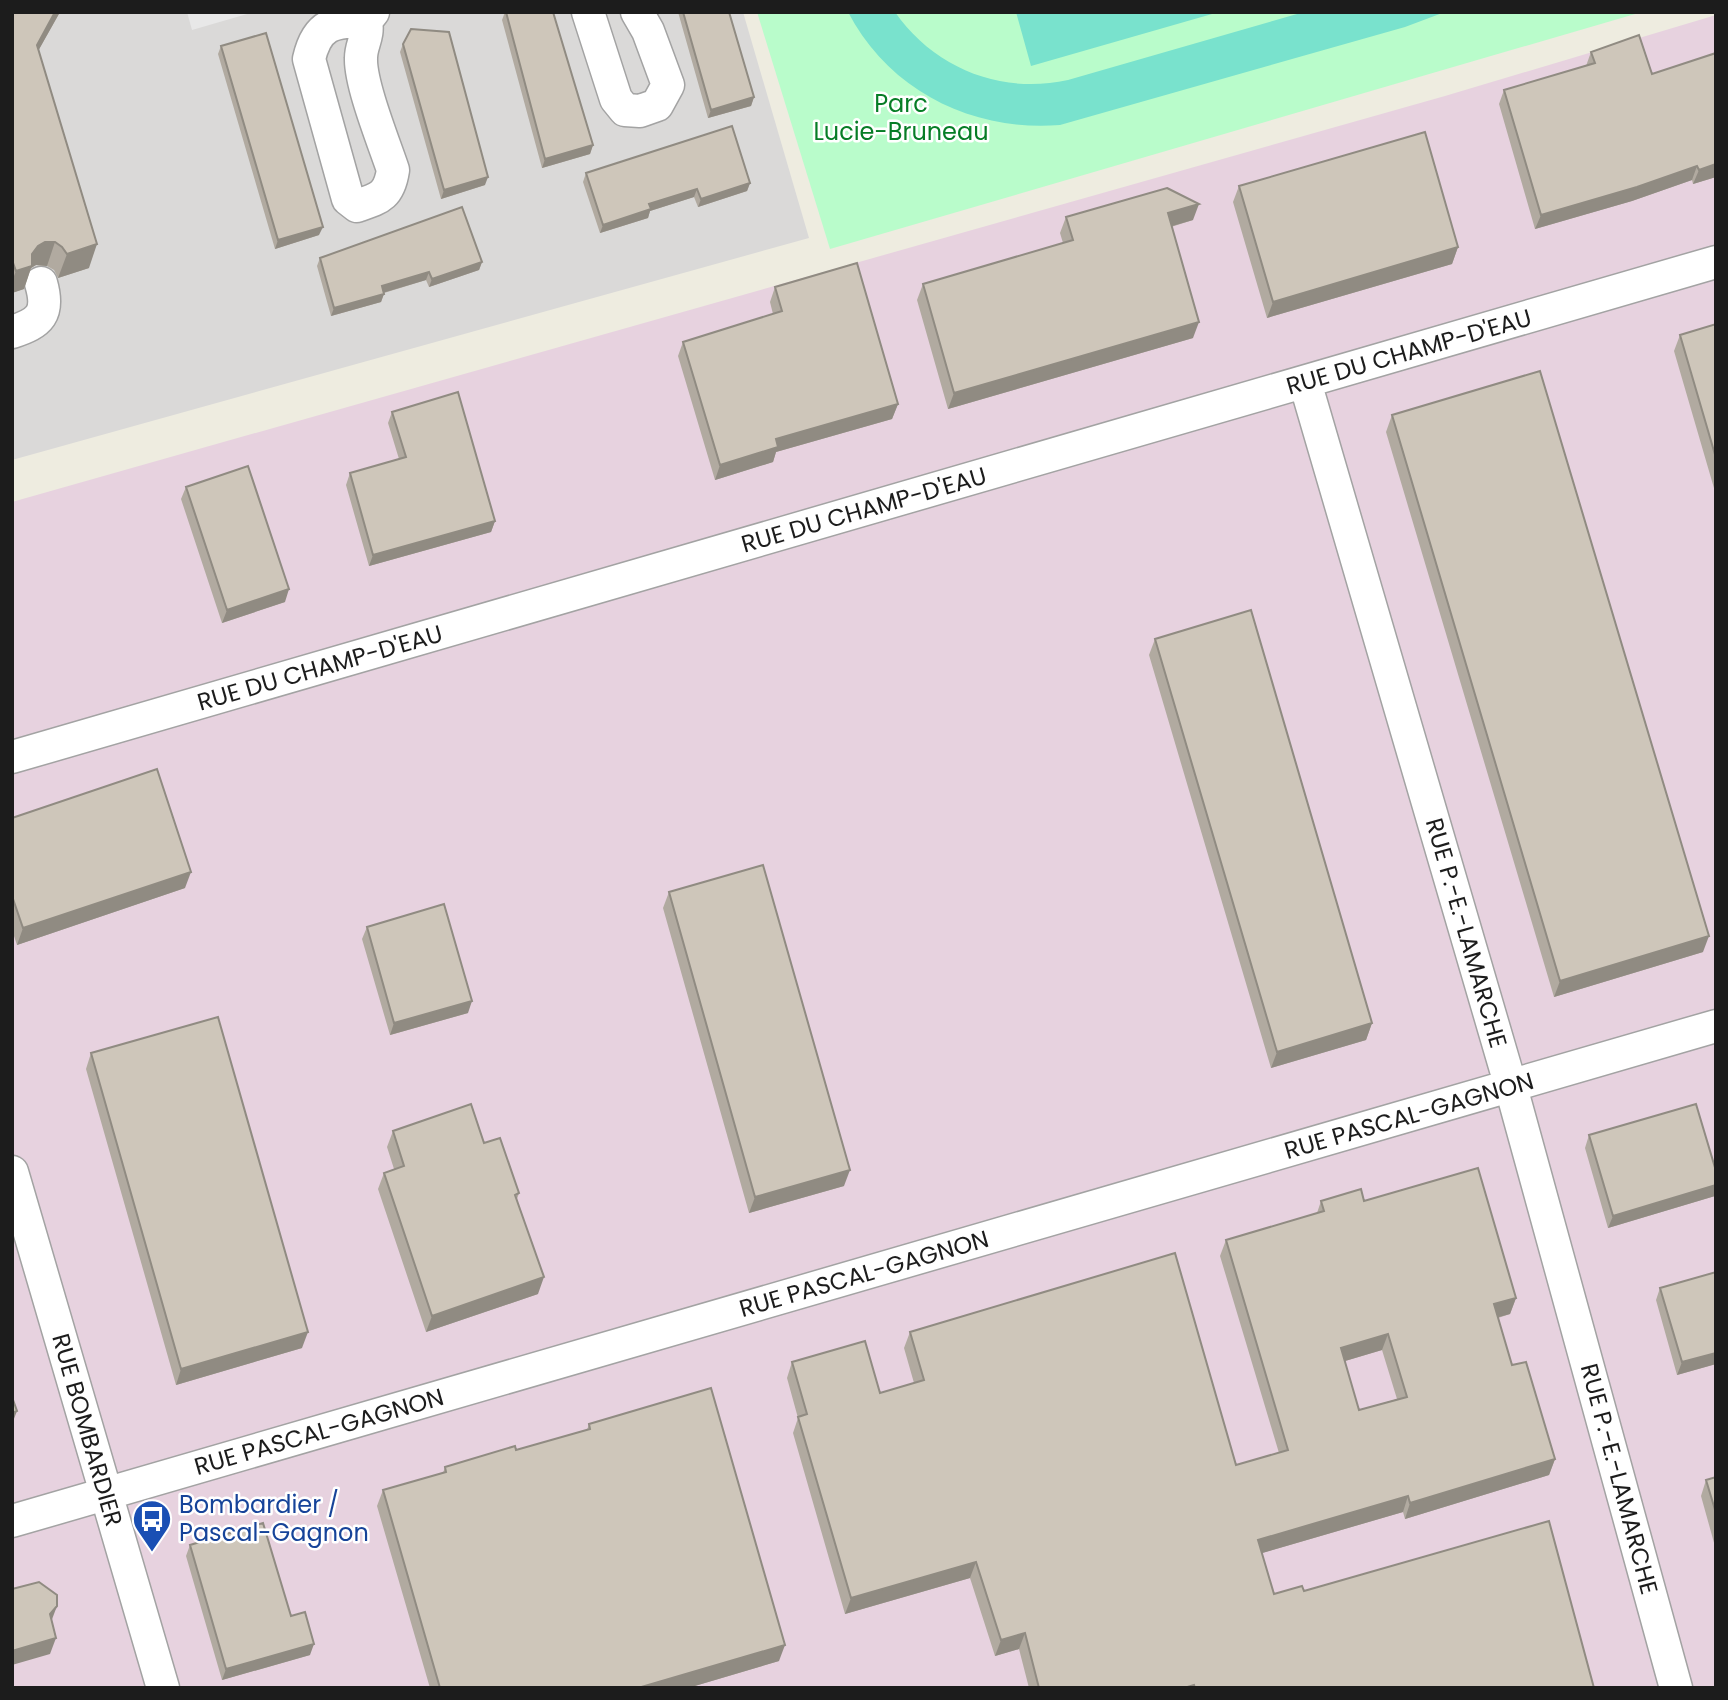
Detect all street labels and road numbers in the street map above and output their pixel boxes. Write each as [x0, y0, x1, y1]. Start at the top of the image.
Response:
street label: RUE DU CHAMP-D'EAU [1282, 301, 1535, 402]
street label: RUE DU CHAMP-D'EAU [737, 459, 990, 560]
street label: RUE DU CHAMP-D'EAU [193, 617, 446, 718]
street label: RUE P.-E.-LAMARCHE [1418, 814, 1515, 1052]
street label: RUE PASCAL-GAGNON [1280, 1064, 1537, 1167]
street label: RUE PASCAL-GAGNON [735, 1222, 992, 1325]
street label: RUE BOMBARDIER [44, 1330, 131, 1530]
street label: RUE P.-E.-LAMARCHE [1573, 1360, 1666, 1598]
street label: RUE PASCAL-GAGNON [190, 1380, 447, 1483]

